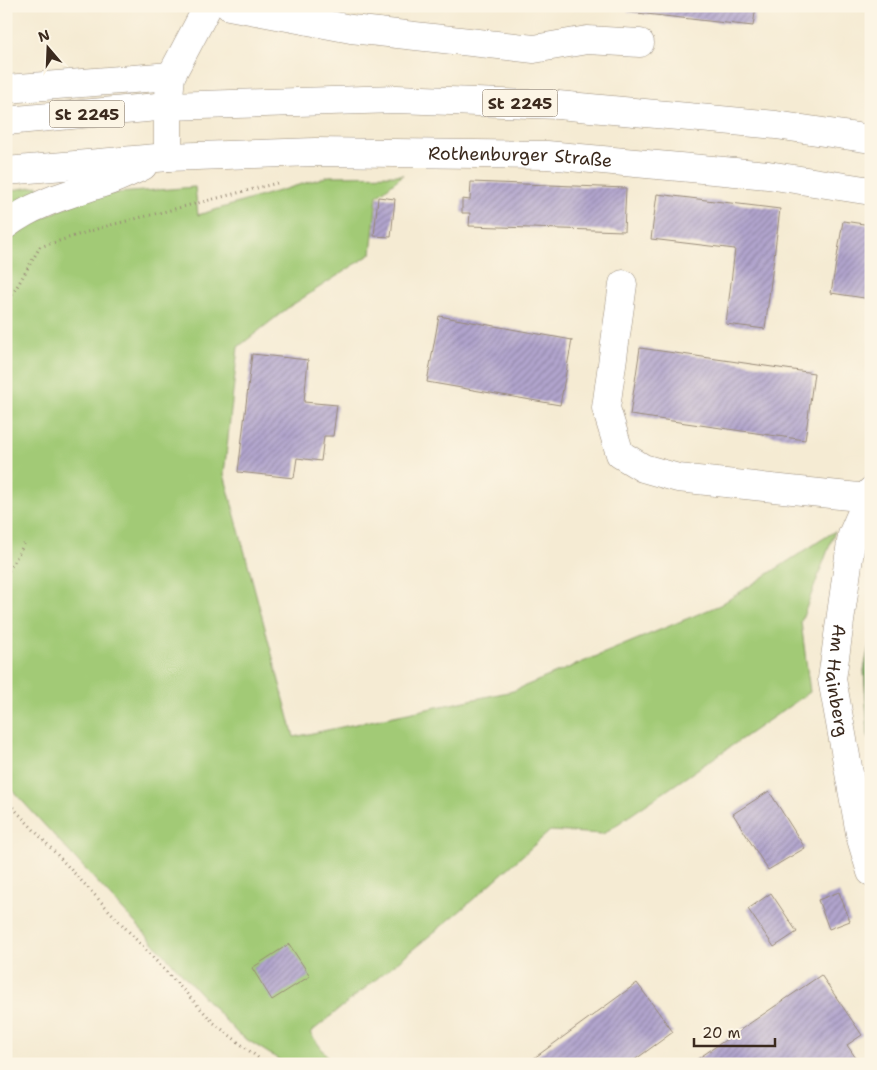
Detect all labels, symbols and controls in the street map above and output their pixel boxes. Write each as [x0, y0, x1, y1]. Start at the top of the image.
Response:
north arrow [22, 22, 72, 72]
text: N [36, 25, 52, 46]
road number: St 2245 [482, 90, 558, 116]
road number: St 2245 [49, 100, 124, 128]
street label: Rothenburger Straße [428, 141, 613, 173]
street label: Am Hainberg [820, 623, 854, 739]
scale bar [694, 1015, 776, 1047]
text: 20 m [702, 1023, 741, 1043]

